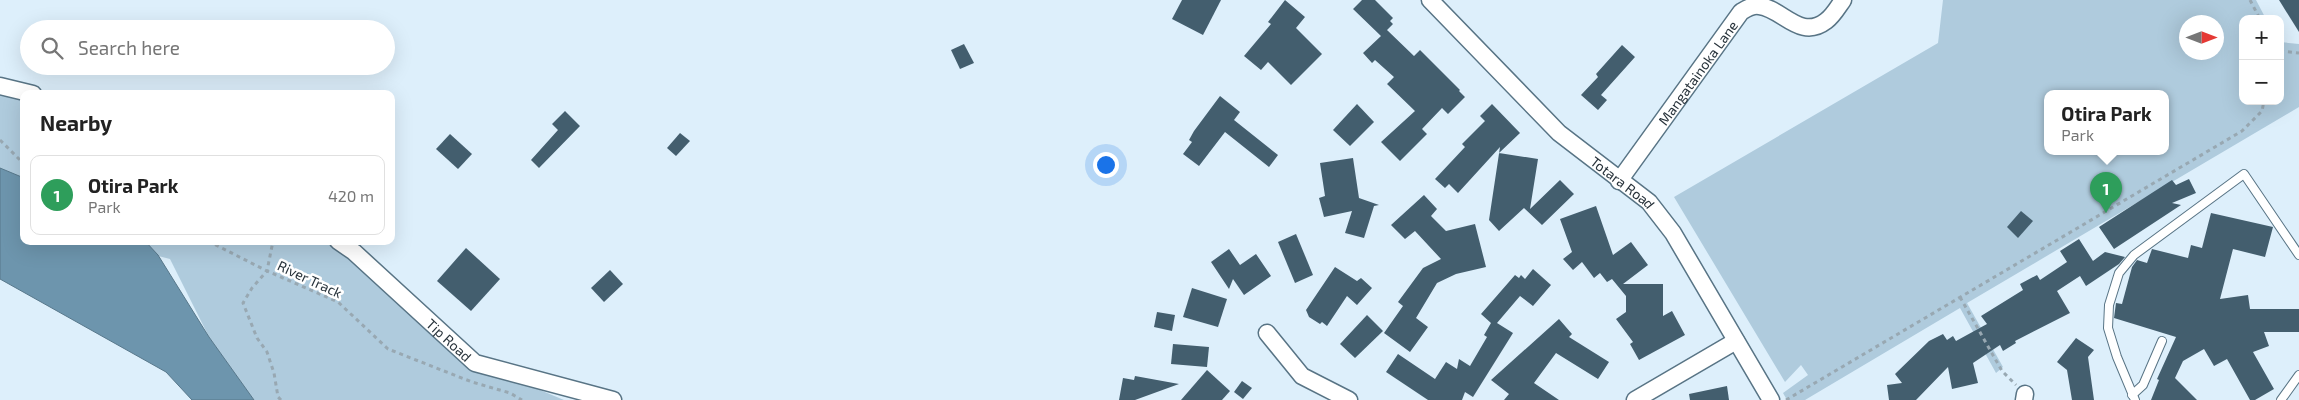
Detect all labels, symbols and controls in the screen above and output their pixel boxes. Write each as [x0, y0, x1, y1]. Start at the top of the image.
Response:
north arrow [2179, 15, 2224, 60]
map controls [2239, 15, 2284, 105]
button: + [2239, 15, 2284, 60]
street label: Mangatainoka Lane [1654, 17, 1741, 128]
search box [20, 20, 395, 75]
icon: search [38, 34, 66, 62]
text: Search here [78, 36, 180, 59]
button: − [2239, 60, 2284, 105]
popup [2044, 90, 2169, 155]
text: Otira Park [2061, 102, 2152, 125]
text: Nearby [40, 110, 112, 135]
text: Park [2061, 125, 2094, 144]
your location [1093, 152, 1119, 178]
street label: Totara Road [1588, 152, 1659, 212]
pin: 1 [2090, 172, 2122, 213]
text: Otira Park [88, 174, 178, 197]
text: 1 [54, 186, 60, 205]
text: 420 m [328, 186, 374, 205]
text: Park [88, 197, 121, 216]
street label: River Track [275, 257, 345, 301]
street label: Tip Road [423, 315, 476, 364]

